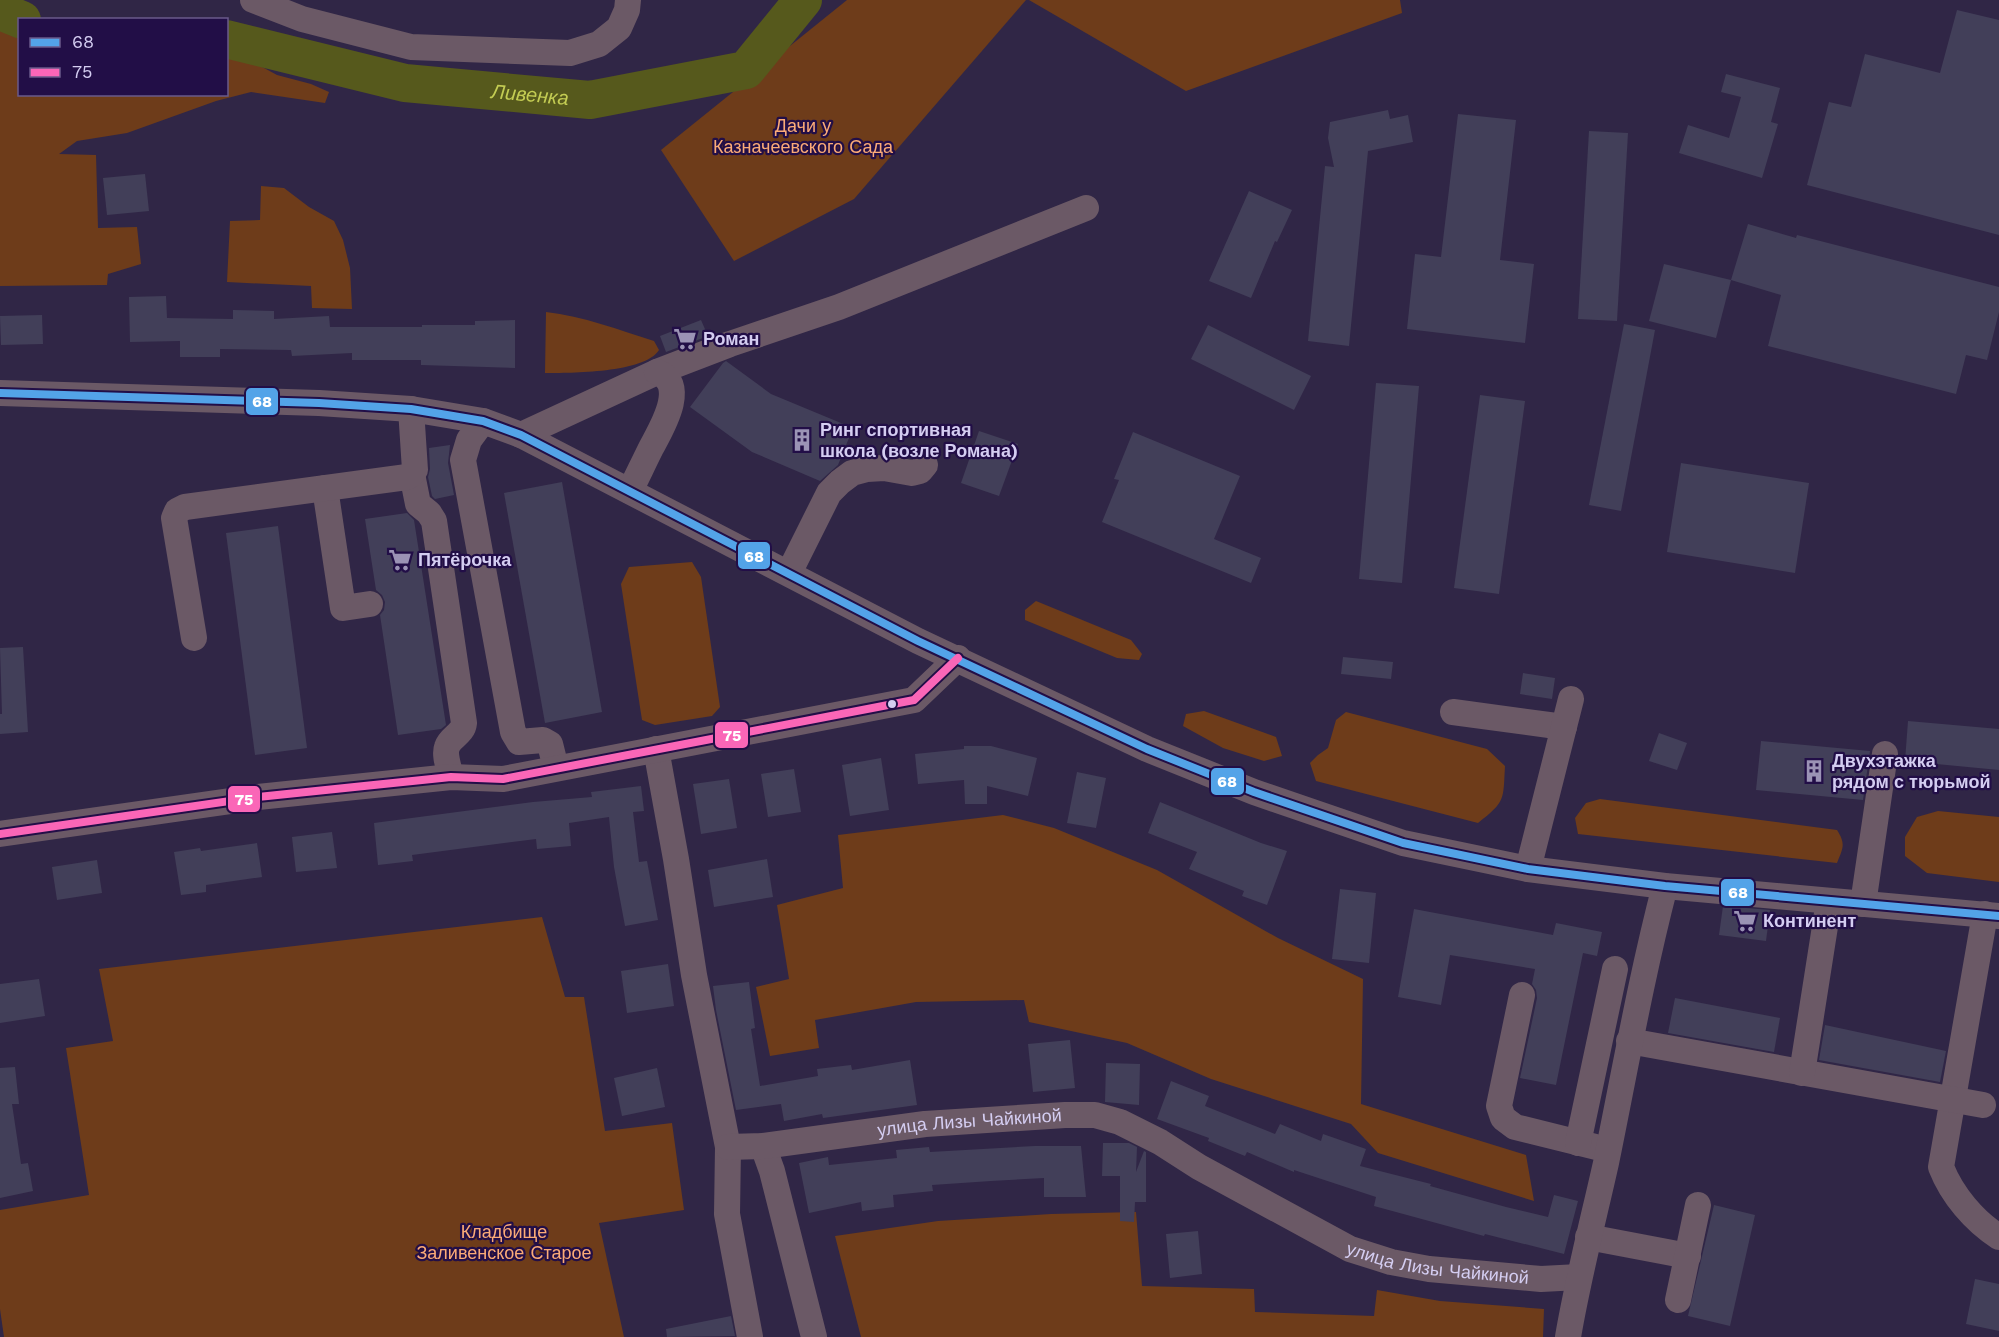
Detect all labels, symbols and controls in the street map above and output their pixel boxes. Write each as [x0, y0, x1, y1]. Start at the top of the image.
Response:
legend [18, 18, 228, 96]
text: 68 [72, 31, 94, 52]
text: 75 [72, 61, 93, 82]
water label: Ливенка [488, 79, 570, 110]
park label: Дачи у Казначеевского Сада [713, 115, 894, 157]
supermarket icon: Роман [672, 326, 698, 352]
place label: Роман [703, 328, 759, 349]
line badge: 68 [245, 387, 279, 416]
text: 68 [252, 392, 272, 411]
place label: Ринг спортивная школа (возле Романа) [820, 419, 1018, 461]
building icon: Ринг спортивная школа (возле Романа) [789, 427, 815, 453]
line badge: 68 [737, 541, 771, 570]
supermarket icon: Пятёрочка [387, 547, 413, 573]
text: 68 [744, 547, 764, 566]
place label: Пятёрочка [418, 549, 512, 570]
unlabelled marker [886, 698, 898, 710]
line badge: 75 [714, 721, 749, 749]
text: 75 [723, 726, 741, 745]
place label: Двухэтажка рядом с тюрьмой [1832, 750, 1990, 792]
building icon: Двухэтажка рядом с тюрьмой [1801, 758, 1827, 784]
line badge: 68 [1210, 767, 1245, 796]
text: 68 [1217, 772, 1237, 791]
line badge: 75 [227, 785, 261, 813]
text: 75 [235, 790, 253, 809]
line badge: 68 [1720, 878, 1755, 907]
text: 68 [1728, 883, 1748, 902]
supermarket icon: Континент [1732, 908, 1758, 934]
place label: Континент [1763, 910, 1856, 931]
street label: улица Лизы Чайкиной [876, 1104, 1062, 1140]
park label: Кладбище Заливенское Старое [416, 1221, 592, 1263]
street label: улица Лизы Чайкиной [1344, 1238, 1530, 1288]

